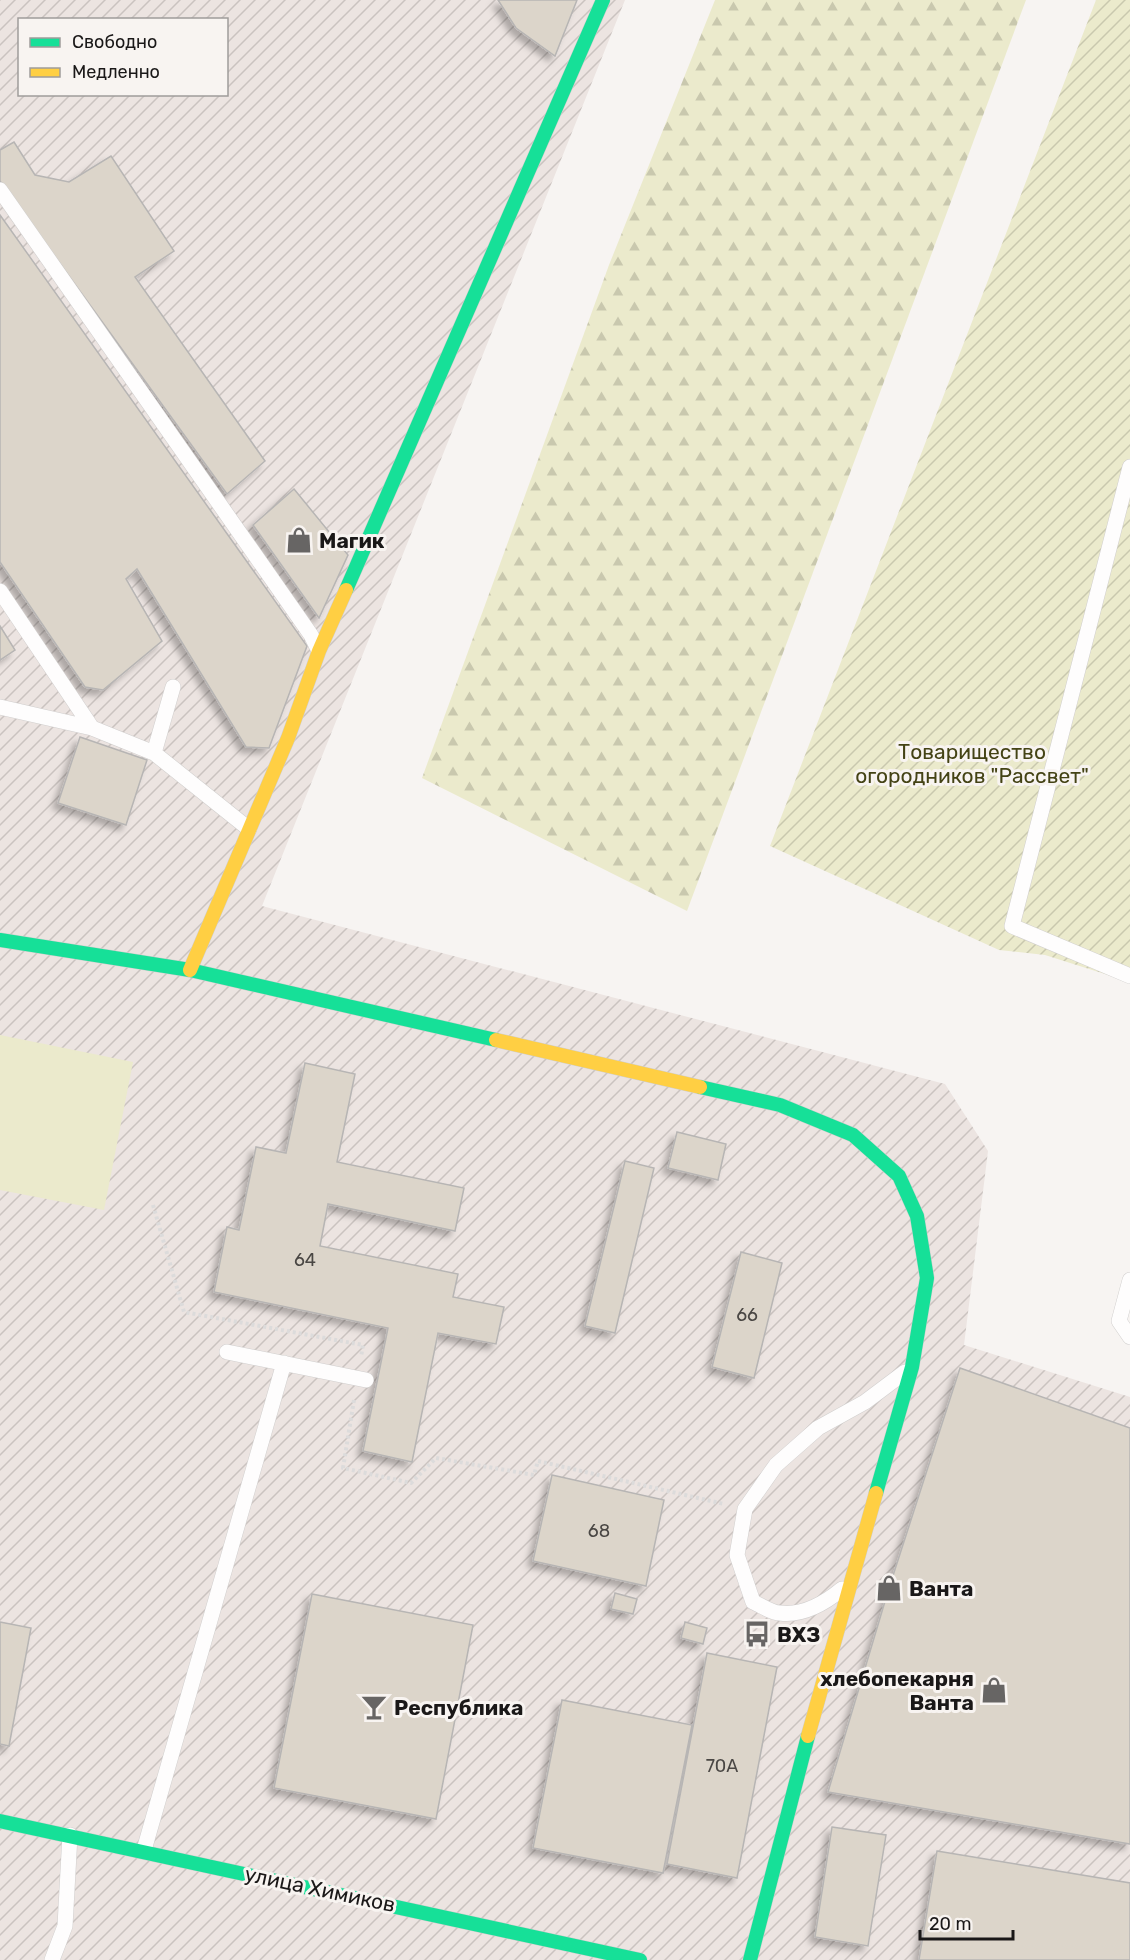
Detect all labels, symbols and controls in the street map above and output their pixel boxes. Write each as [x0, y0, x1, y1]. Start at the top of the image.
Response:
legend [18, 18, 228, 96]
text: Свободно [72, 31, 157, 53]
text: Медленно [72, 61, 160, 83]
shop icon: Магик [284, 525, 314, 555]
place label: Магик [319, 528, 385, 553]
park label: Товарищество огородников "Рассвет" [855, 739, 1089, 788]
house number: 64 [294, 1249, 316, 1271]
house number: 66 [736, 1304, 758, 1326]
house number: 68 [588, 1520, 610, 1542]
shop icon: Ванта [874, 1573, 904, 1603]
place label: Ванта [909, 1576, 973, 1601]
bus stop icon: ВХЗ [742, 1619, 772, 1649]
place label: ВХЗ [777, 1622, 820, 1647]
place label: хлебопекарня Ванта [820, 1666, 974, 1715]
shop icon: хлебопекарня Ванта [979, 1675, 1009, 1705]
bar icon: Республика [359, 1692, 389, 1722]
place label: Республика [394, 1695, 523, 1720]
house number: 70А [706, 1755, 738, 1777]
street label: улица Химиков [242, 1861, 398, 1917]
scale bar [920, 1903, 1013, 1941]
text: 20 m [929, 1913, 971, 1935]

